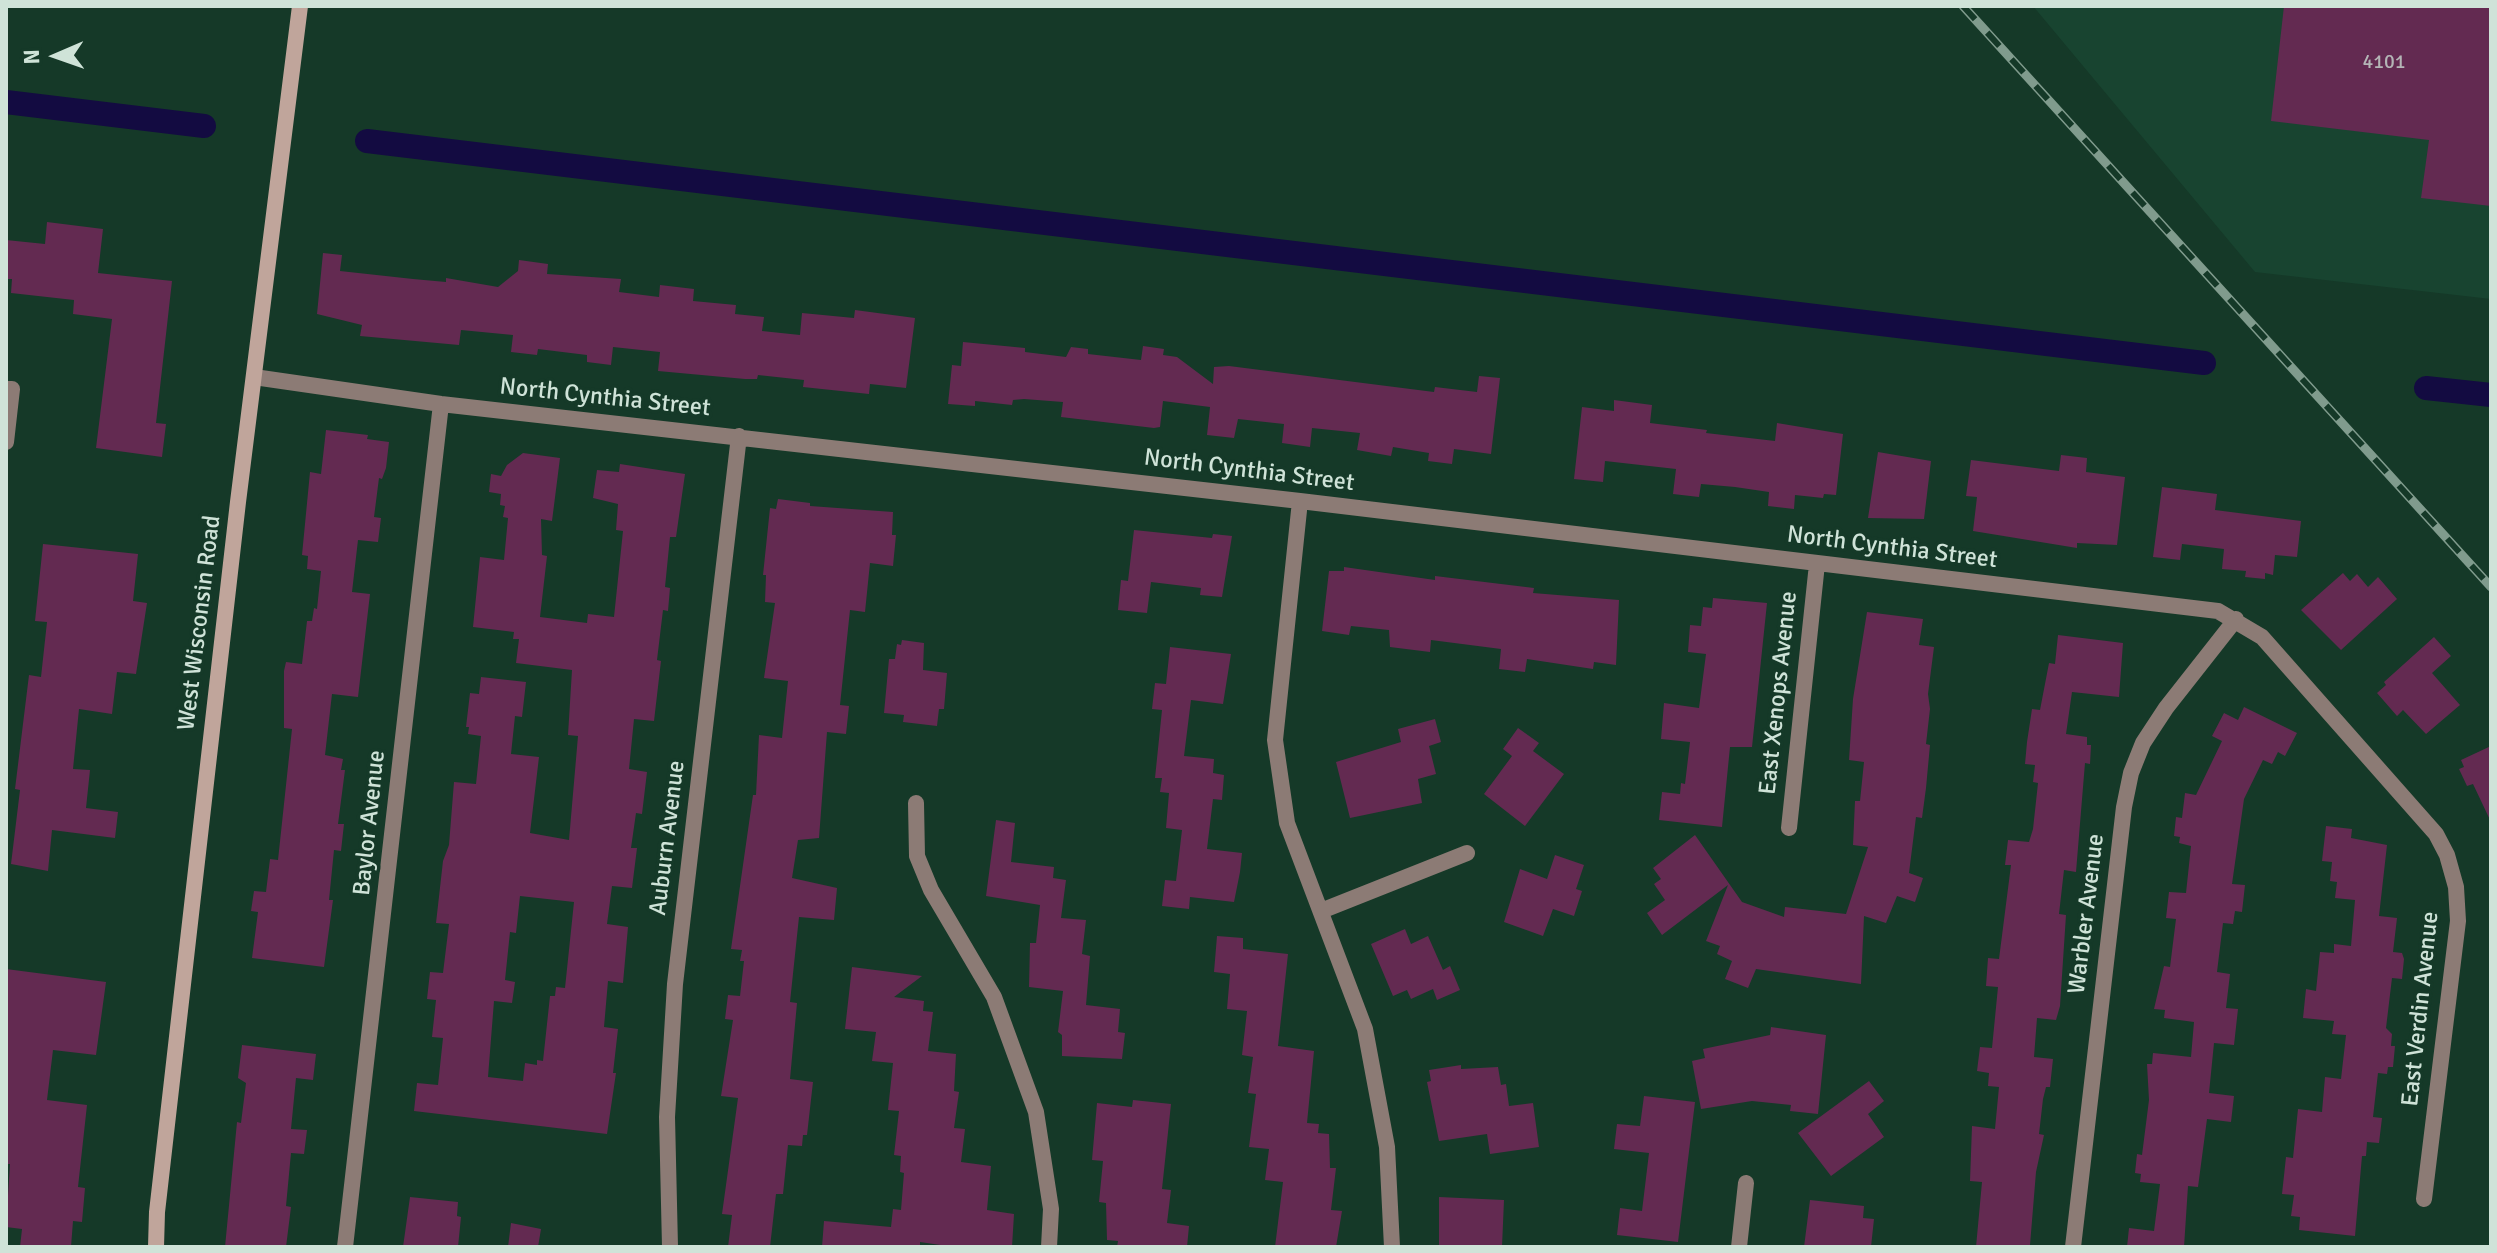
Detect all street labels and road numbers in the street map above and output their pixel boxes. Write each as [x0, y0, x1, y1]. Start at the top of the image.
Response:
street label: North Cynthia Street [498, 373, 712, 423]
street label: North Cynthia Street [1142, 444, 1356, 498]
street label: West Wisconsin Road [173, 514, 227, 732]
street label: North Cynthia Street [1785, 521, 1999, 575]
street label: East Xenops Avenue [1754, 590, 1804, 796]
street label: Baylor Avenue [348, 749, 392, 897]
street label: Auburn Avenue [644, 759, 692, 917]
street label: Warbler Avenue [2063, 832, 2111, 996]
street label: East Verdin Avenue [2396, 910, 2446, 1108]

